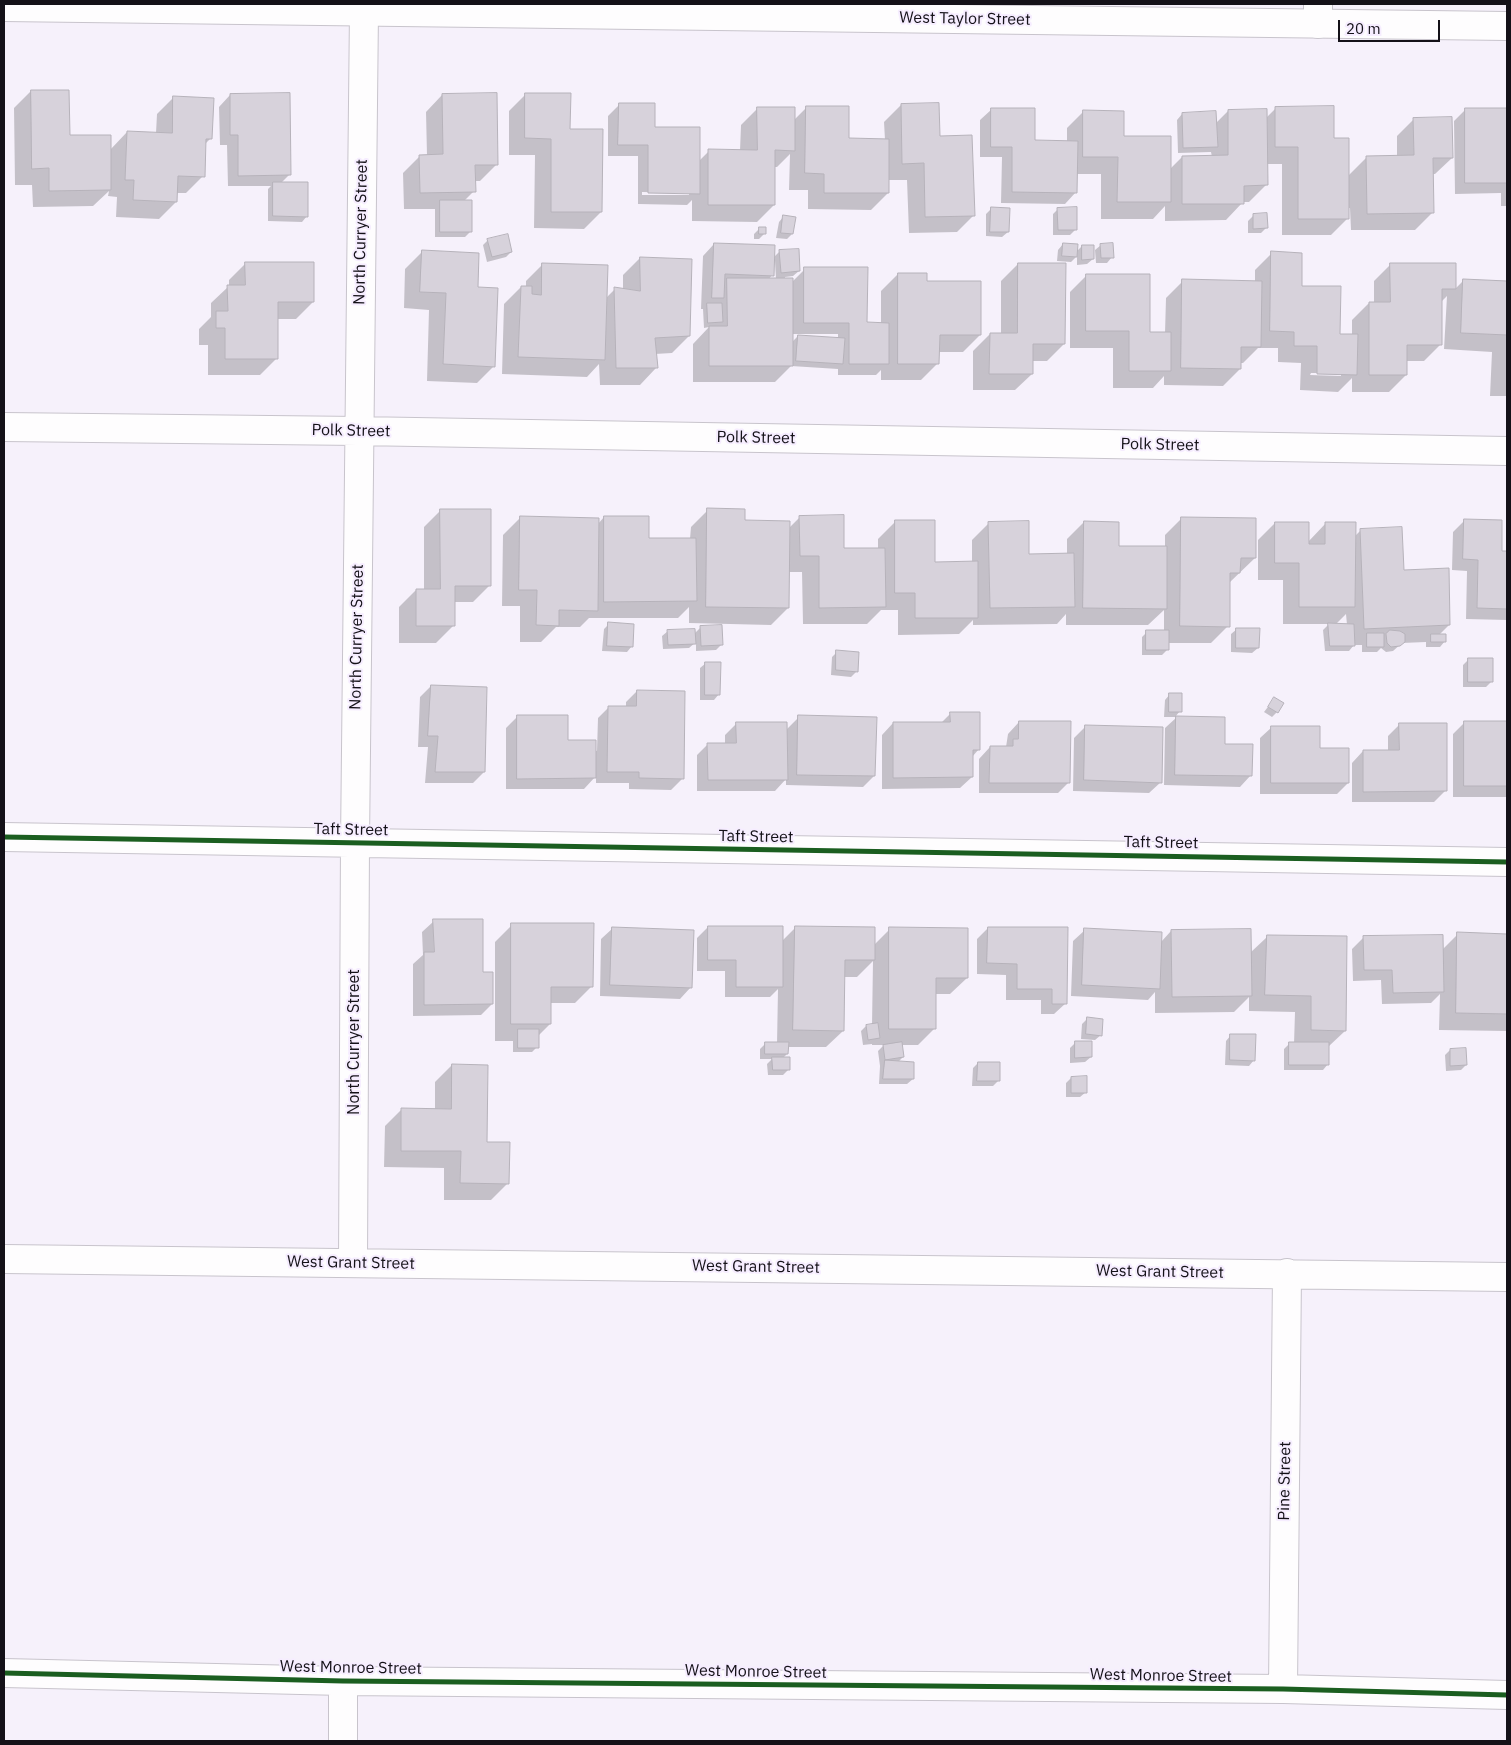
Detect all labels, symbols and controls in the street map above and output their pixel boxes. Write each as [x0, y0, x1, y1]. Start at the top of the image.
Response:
street label: West Taylor Street [899, 8, 1031, 30]
scale bar [1341, 10, 1444, 42]
text: 20 m [1346, 19, 1381, 38]
street label: North Curryer Street [350, 159, 372, 305]
street label: Polk Street [311, 421, 391, 441]
street label: Polk Street [716, 428, 796, 448]
street label: Polk Street [1120, 435, 1200, 455]
street label: North Curryer Street [346, 564, 368, 710]
street label: Taft Street [313, 820, 389, 840]
street label: Taft Street [718, 827, 794, 847]
street label: Taft Street [1123, 833, 1199, 853]
street label: North Curryer Street [344, 969, 364, 1115]
street label: West Grant Street [287, 1252, 415, 1274]
street label: West Grant Street [692, 1256, 820, 1278]
street label: West Grant Street [1096, 1261, 1224, 1283]
street label: Pine Street [1275, 1441, 1295, 1521]
street label: West Monroe Street [280, 1657, 422, 1679]
street label: West Monroe Street [685, 1661, 827, 1683]
street label: West Monroe Street [1090, 1665, 1232, 1687]

